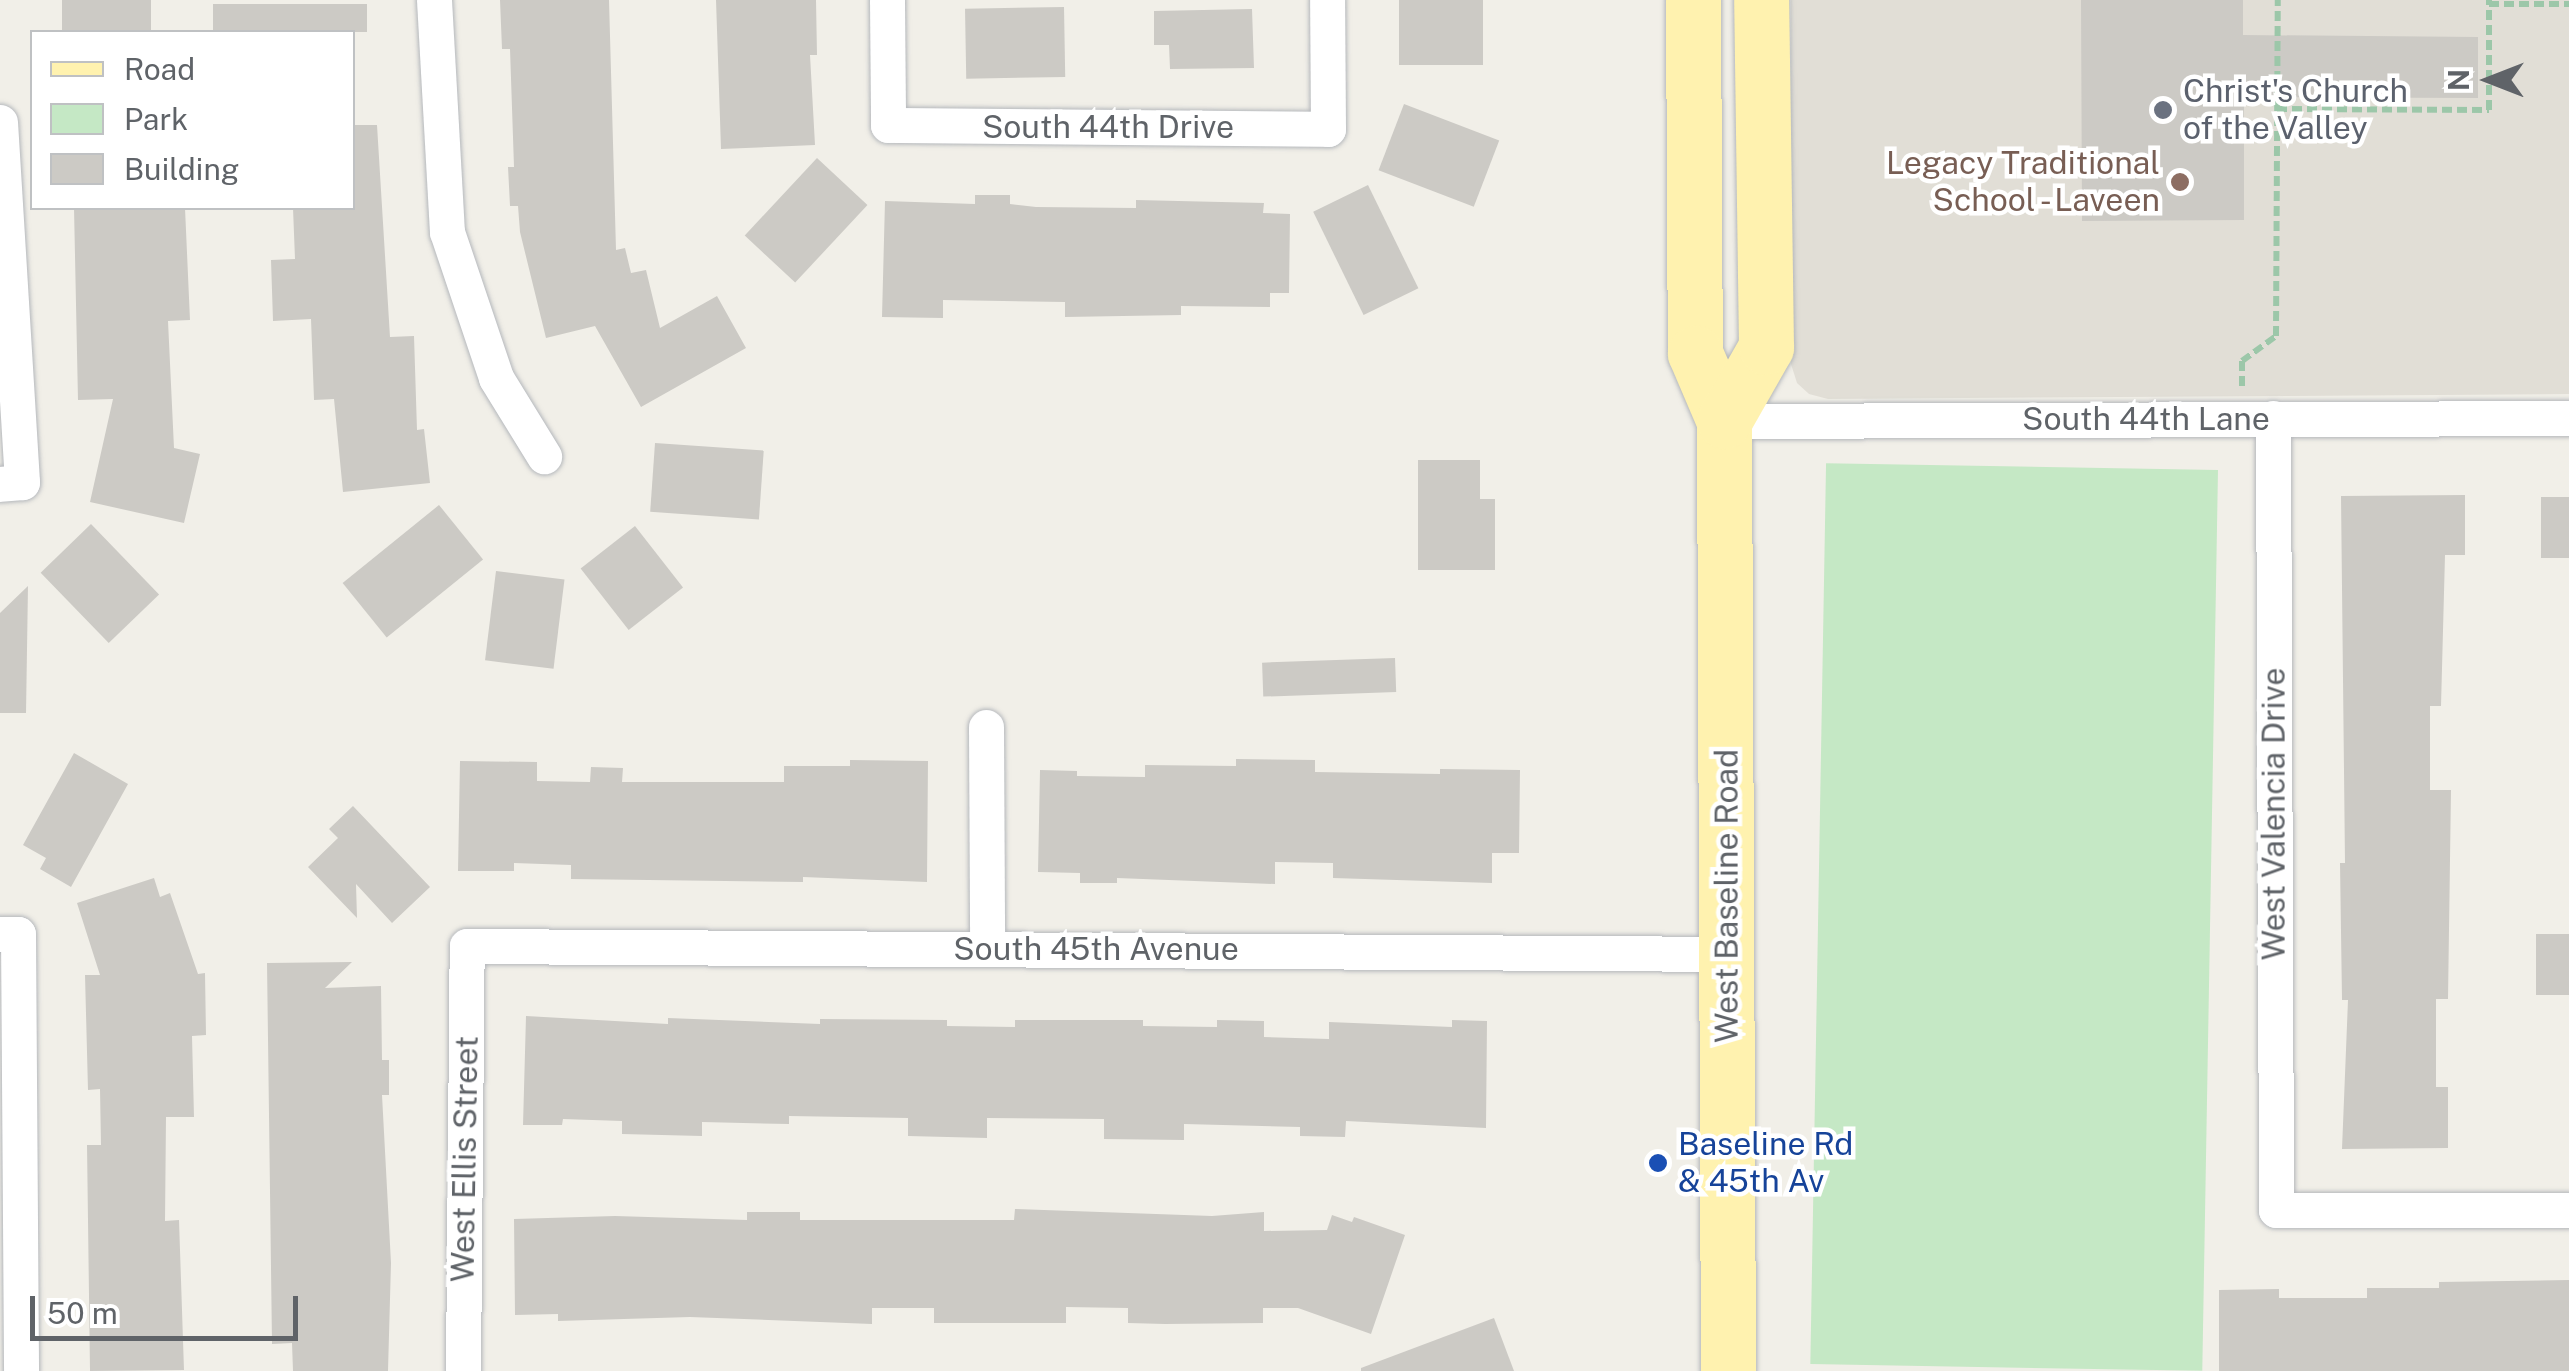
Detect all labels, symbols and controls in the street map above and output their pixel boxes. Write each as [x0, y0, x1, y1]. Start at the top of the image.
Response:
legend [30, 30, 355, 210]
north arrow [2439, 30, 2539, 130]
text: Road [124, 51, 195, 87]
text: N [2442, 69, 2475, 91]
place label: Christ's Church of the Valley [2183, 73, 2408, 148]
marker: Christ's Church of the Valley [2152, 99, 2174, 121]
text: Park [124, 101, 188, 137]
street label: South 44th Drive [982, 108, 1234, 146]
place label: Legacy Traditional School - Laveen [1886, 145, 2160, 220]
text: Building [124, 151, 239, 187]
marker: Legacy Traditional School - Laveen [2169, 171, 2191, 193]
street label: South 44th Lane [2022, 400, 2270, 438]
street label: West Valencia Drive [2255, 667, 2293, 961]
street label: West Baseline Road [1708, 749, 1746, 1043]
street label: South 45th Avenue [953, 930, 1239, 968]
street label: West Ellis Street [444, 1035, 486, 1283]
place label: Baseline Rd & 45th Av [1678, 1126, 1854, 1201]
marker: Baseline Rd & 45th Av [1647, 1152, 1669, 1174]
scale bar [35, 1276, 302, 1338]
text: 50 m [47, 1295, 118, 1331]

